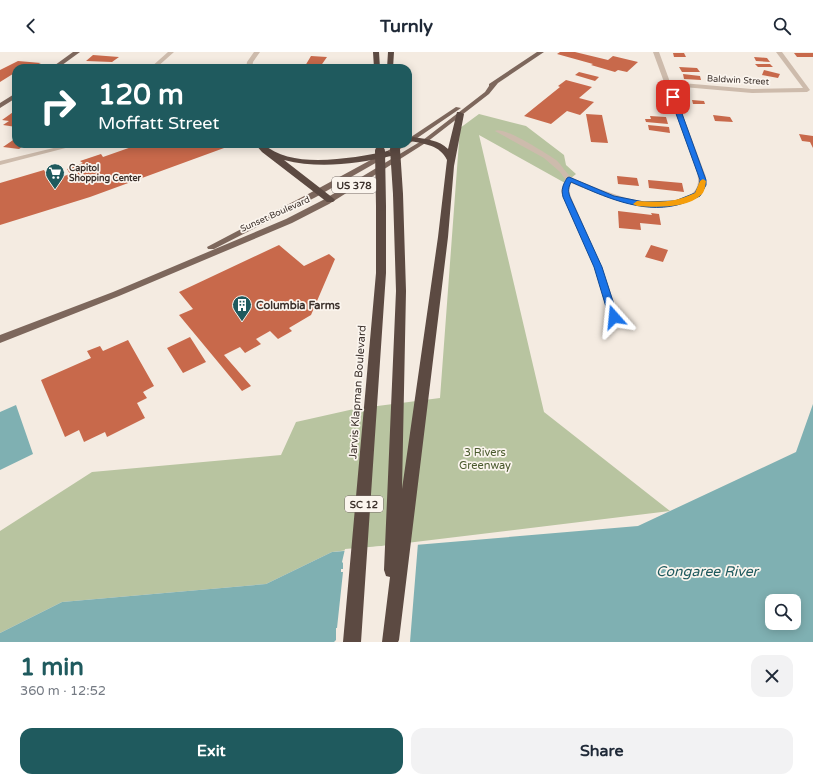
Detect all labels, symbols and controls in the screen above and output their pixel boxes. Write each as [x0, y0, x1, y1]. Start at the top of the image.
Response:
icon: back [20, 15, 42, 37]
text: Turnly [380, 15, 433, 37]
icon: search [771, 15, 793, 37]
street label: Baldwin Street [707, 73, 770, 88]
text: 120 m [98, 78, 184, 112]
icon: right [32, 80, 84, 132]
pin [656, 80, 690, 114]
icon: arrive [662, 86, 684, 108]
text: Moffatt Street [98, 112, 219, 134]
supermarket icon: Capitol Shopping Center [44, 162, 66, 190]
place label: Capitol Shopping Center [69, 163, 142, 184]
road number: US 378 [332, 177, 376, 193]
street label: Sunset Boulevard [239, 194, 312, 235]
building icon: Columbia Farms [231, 294, 253, 322]
position arrow [593, 296, 635, 338]
place label: Columbia Farms [256, 299, 341, 312]
street label: Jarvis Klapman Boulevard [346, 325, 369, 459]
park label: 3 Rivers Greenway [459, 446, 511, 472]
road number: SC 12 [345, 496, 383, 512]
water label: Congaree River [656, 563, 760, 580]
map controls [765, 594, 801, 630]
button: search [765, 594, 801, 630]
text: 1 min [20, 653, 84, 682]
button: close [751, 655, 793, 697]
text: 360 m · 12:52 [20, 683, 106, 699]
button: Exit [20, 728, 403, 774]
button: Share [411, 728, 793, 774]

